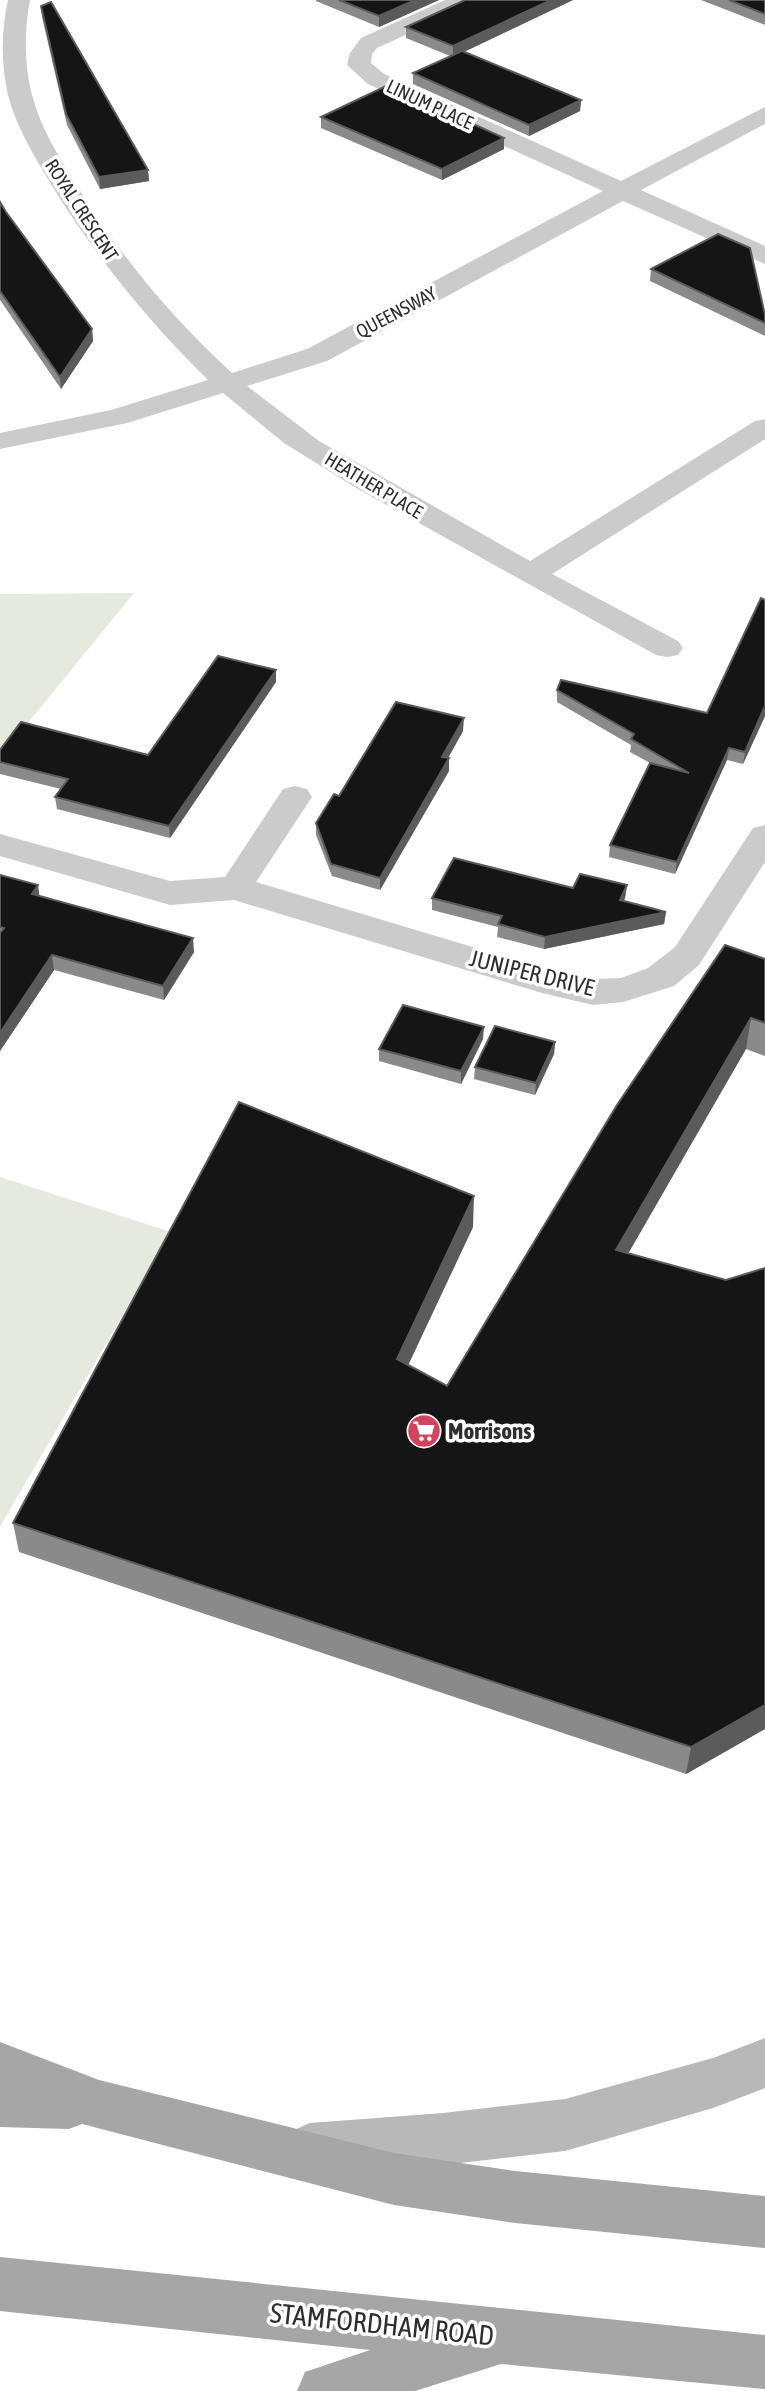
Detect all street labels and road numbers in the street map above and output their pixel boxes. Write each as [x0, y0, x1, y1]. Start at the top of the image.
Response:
street label: LINUM PLACE [383, 74, 477, 134]
street label: ROYAL CRESCENT [41, 155, 123, 266]
street label: QUEENSWAY [352, 281, 440, 342]
street label: HEATHER PLACE [321, 447, 427, 523]
street label: JUNIPER DRIVE [467, 945, 597, 1001]
street label: STAMFORDHAM ROAD [269, 2296, 495, 2352]

